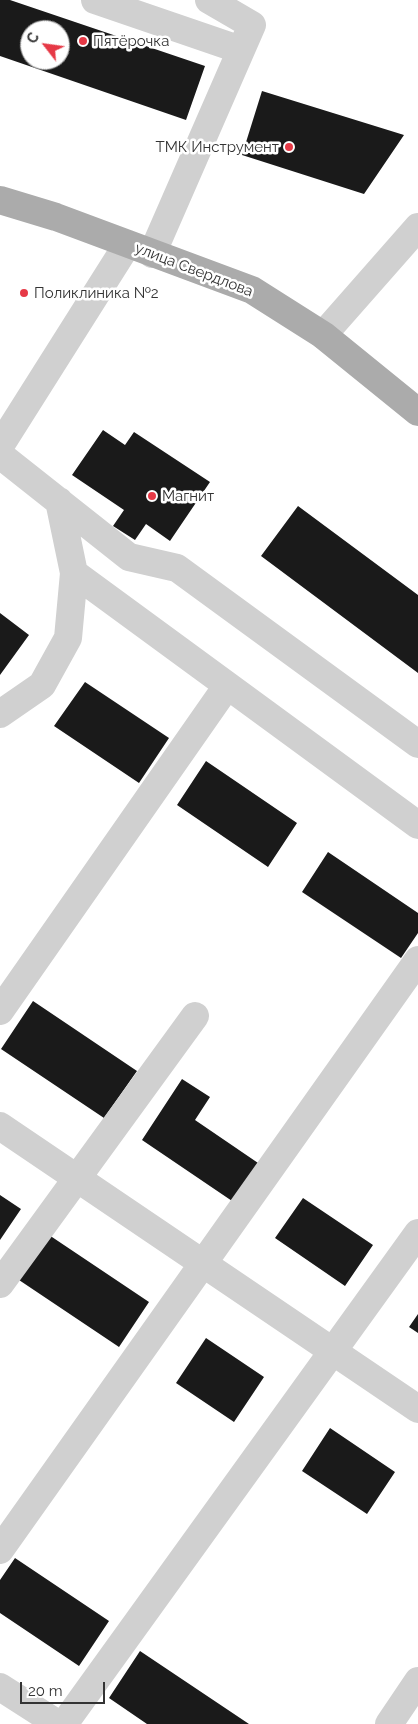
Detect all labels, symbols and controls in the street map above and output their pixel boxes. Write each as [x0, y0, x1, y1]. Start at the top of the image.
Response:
north arrow [20, 20, 70, 70]
text: С [24, 30, 42, 46]
place label: Пятёрочка [93, 32, 169, 50]
marker: Пятёрочка [77, 35, 89, 47]
place label: ТМК Инструмент [155, 138, 279, 156]
marker: ТМК Инструмент [283, 141, 295, 153]
street label: улица Свердлова [132, 239, 256, 301]
place label: Поликлиника №2 [34, 284, 159, 302]
marker: Поликлиника №2 [18, 287, 30, 299]
place label: Магнит [162, 487, 214, 505]
marker: Магнит [146, 490, 158, 502]
scale bar [22, 1672, 108, 1704]
text: 20 m [28, 1682, 63, 1700]

